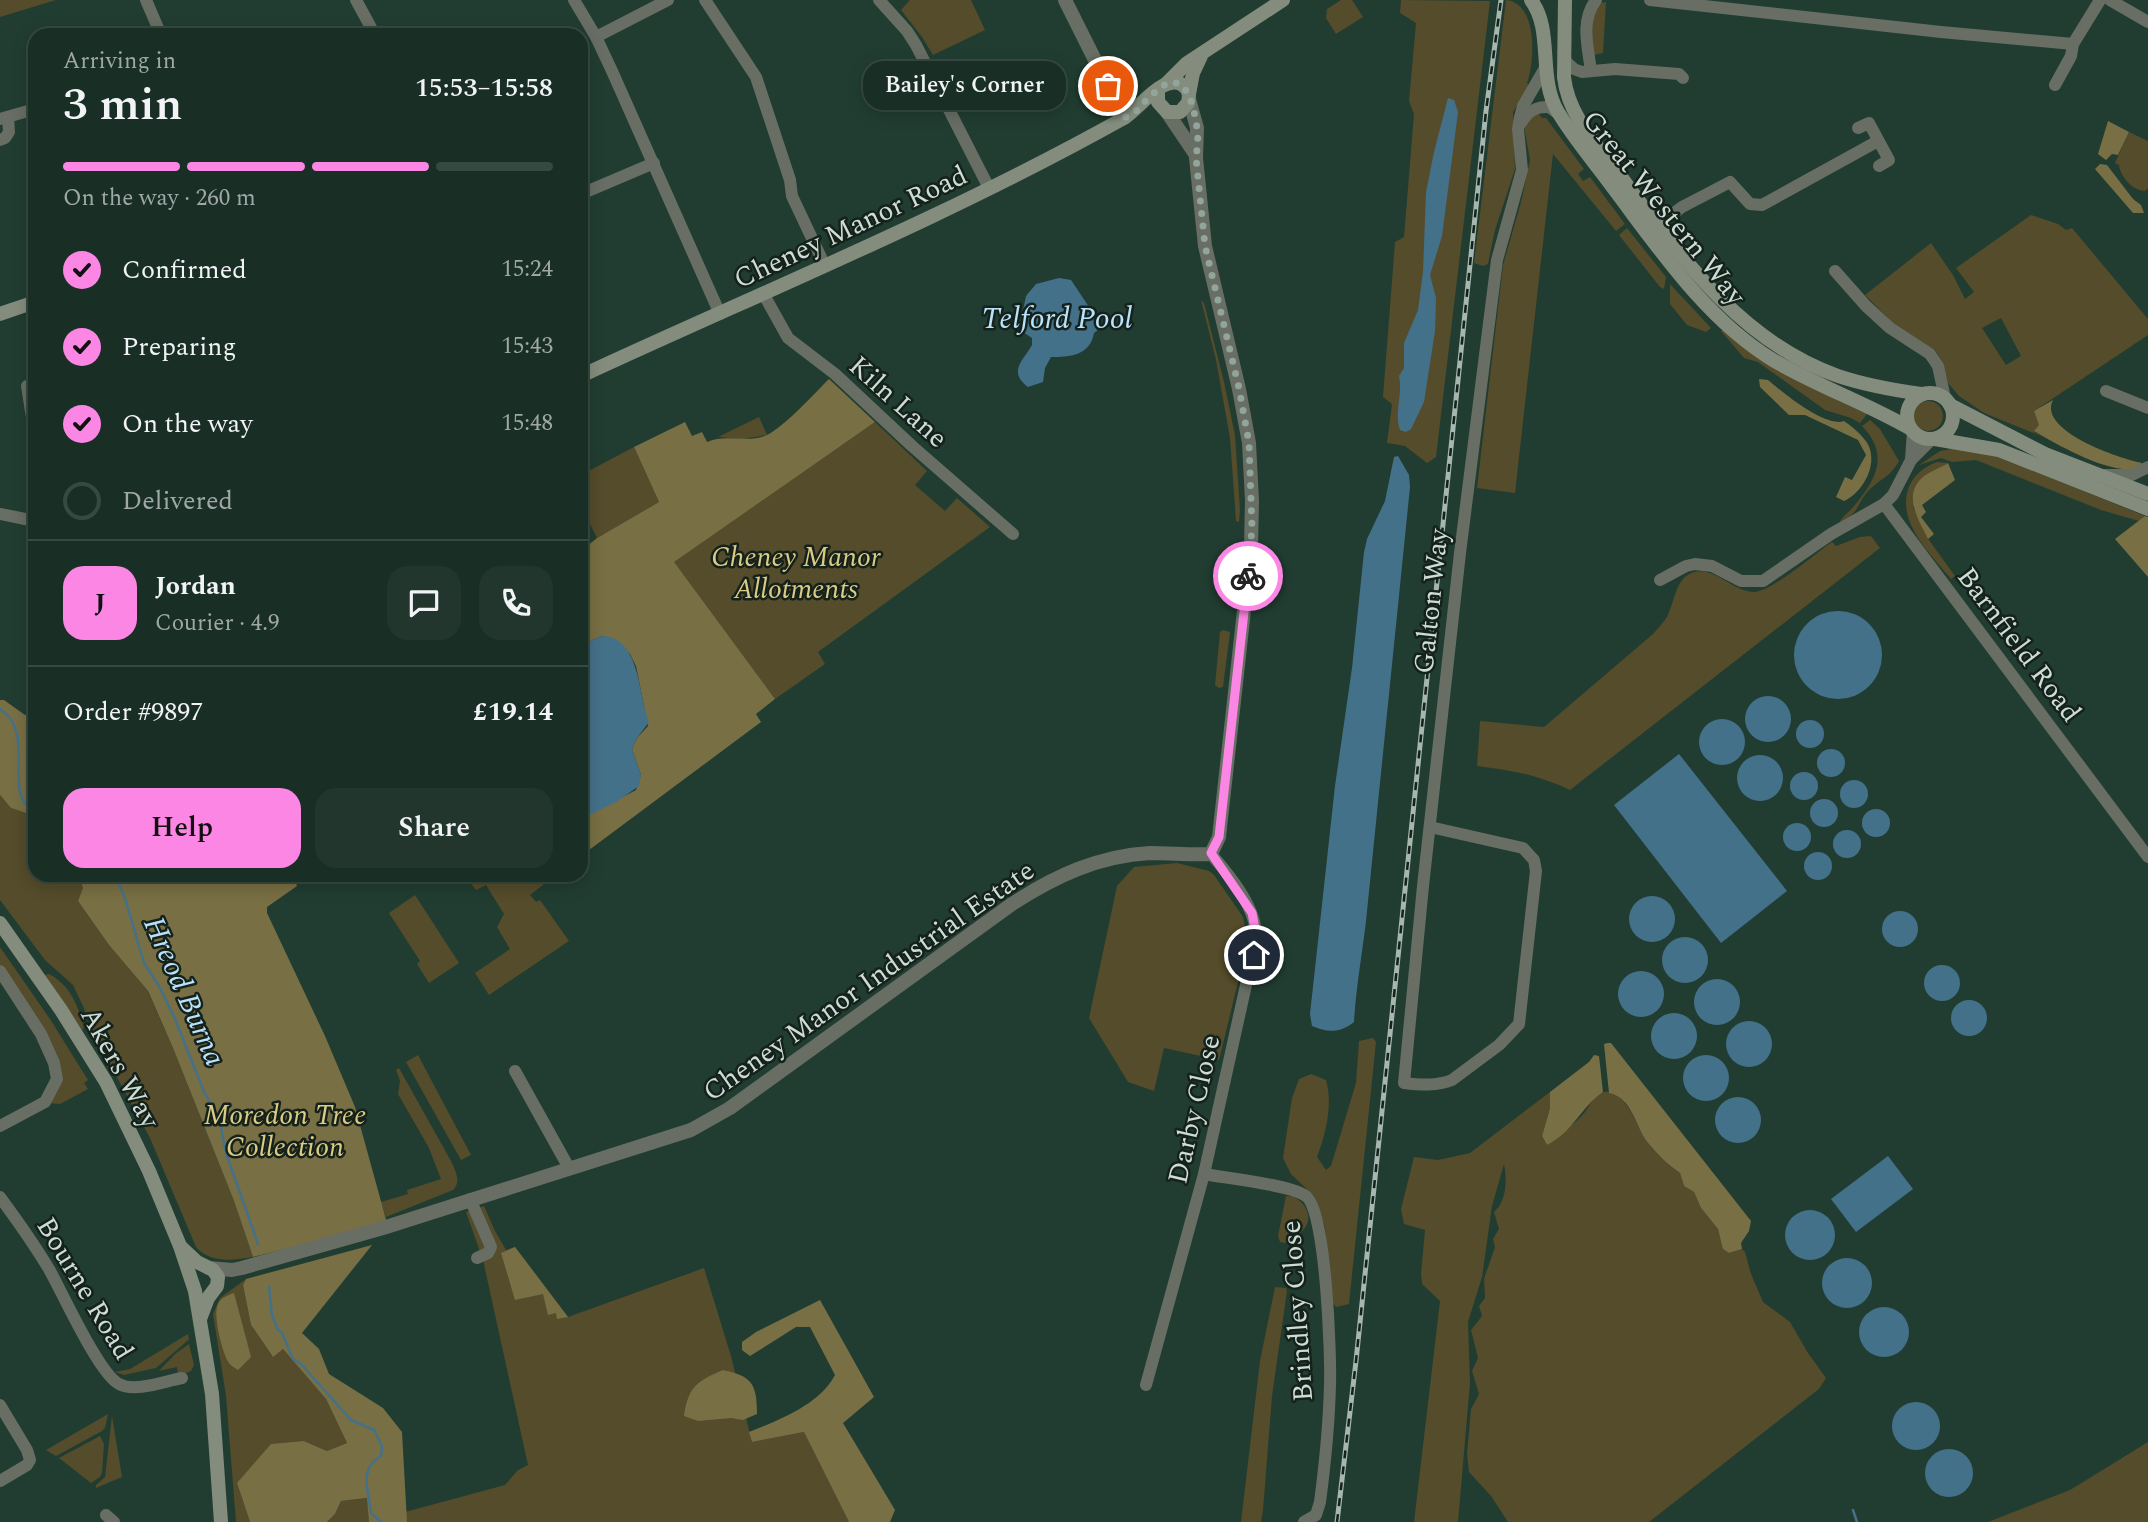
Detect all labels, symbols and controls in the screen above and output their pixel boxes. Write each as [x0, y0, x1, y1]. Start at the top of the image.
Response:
text: Arriving in [63, 44, 176, 79]
pin [1078, 56, 1138, 116]
callout: Bailey's Corner [863, 62, 1066, 110]
icon: bag [1089, 67, 1127, 105]
text: 15:53–15:58 [415, 68, 553, 108]
text: Bailey's Corner [885, 68, 1044, 103]
text: 3 min [63, 70, 182, 140]
street label: Great Western Way [1571, 101, 1757, 316]
street label: Cheney Manor Road [727, 154, 975, 300]
text: On the way · 260 m [63, 181, 256, 216]
text: Confirmed [122, 250, 247, 290]
icon: check [63, 251, 101, 289]
text: 15:24 [501, 252, 553, 287]
water label: Telford Pool [982, 296, 1133, 342]
text: Preparing [122, 327, 236, 367]
icon: check [63, 328, 101, 366]
text: 15:43 [501, 329, 553, 364]
street label: Kiln Lane [839, 346, 957, 459]
text: On the way [122, 404, 253, 444]
icon: check [63, 405, 101, 443]
text: 15:48 [501, 406, 553, 441]
text: Delivered [122, 481, 233, 521]
street label: Galton Way [1403, 525, 1461, 676]
park label: Cheney Manor Allotments [711, 536, 881, 611]
courier [1213, 541, 1283, 611]
icon: bike [1229, 557, 1267, 595]
street label: Barnfield Road [1946, 558, 2092, 732]
text: Jordan [155, 566, 236, 606]
button: chat [387, 566, 461, 640]
button: phone [479, 566, 553, 640]
text: J [94, 583, 106, 623]
text: Courier · 4.9 [155, 606, 280, 641]
text: Order #9897 [63, 692, 203, 732]
text: £19.14 [473, 692, 553, 732]
button: Help [63, 788, 301, 868]
button: Share [315, 788, 553, 868]
street label: Cheney Manor Industrial Estate [694, 850, 1044, 1113]
water label: Hreod Burna [131, 909, 238, 1074]
pin [1224, 925, 1284, 985]
icon: home [1235, 936, 1273, 974]
street label: Akers Way [69, 999, 172, 1138]
street label: Darby Close [1156, 1030, 1233, 1188]
park label: Moredon Tree Collection [204, 1094, 366, 1169]
street label: Bourne Road [25, 1209, 145, 1369]
street label: Brindley Close [1270, 1219, 1325, 1403]

